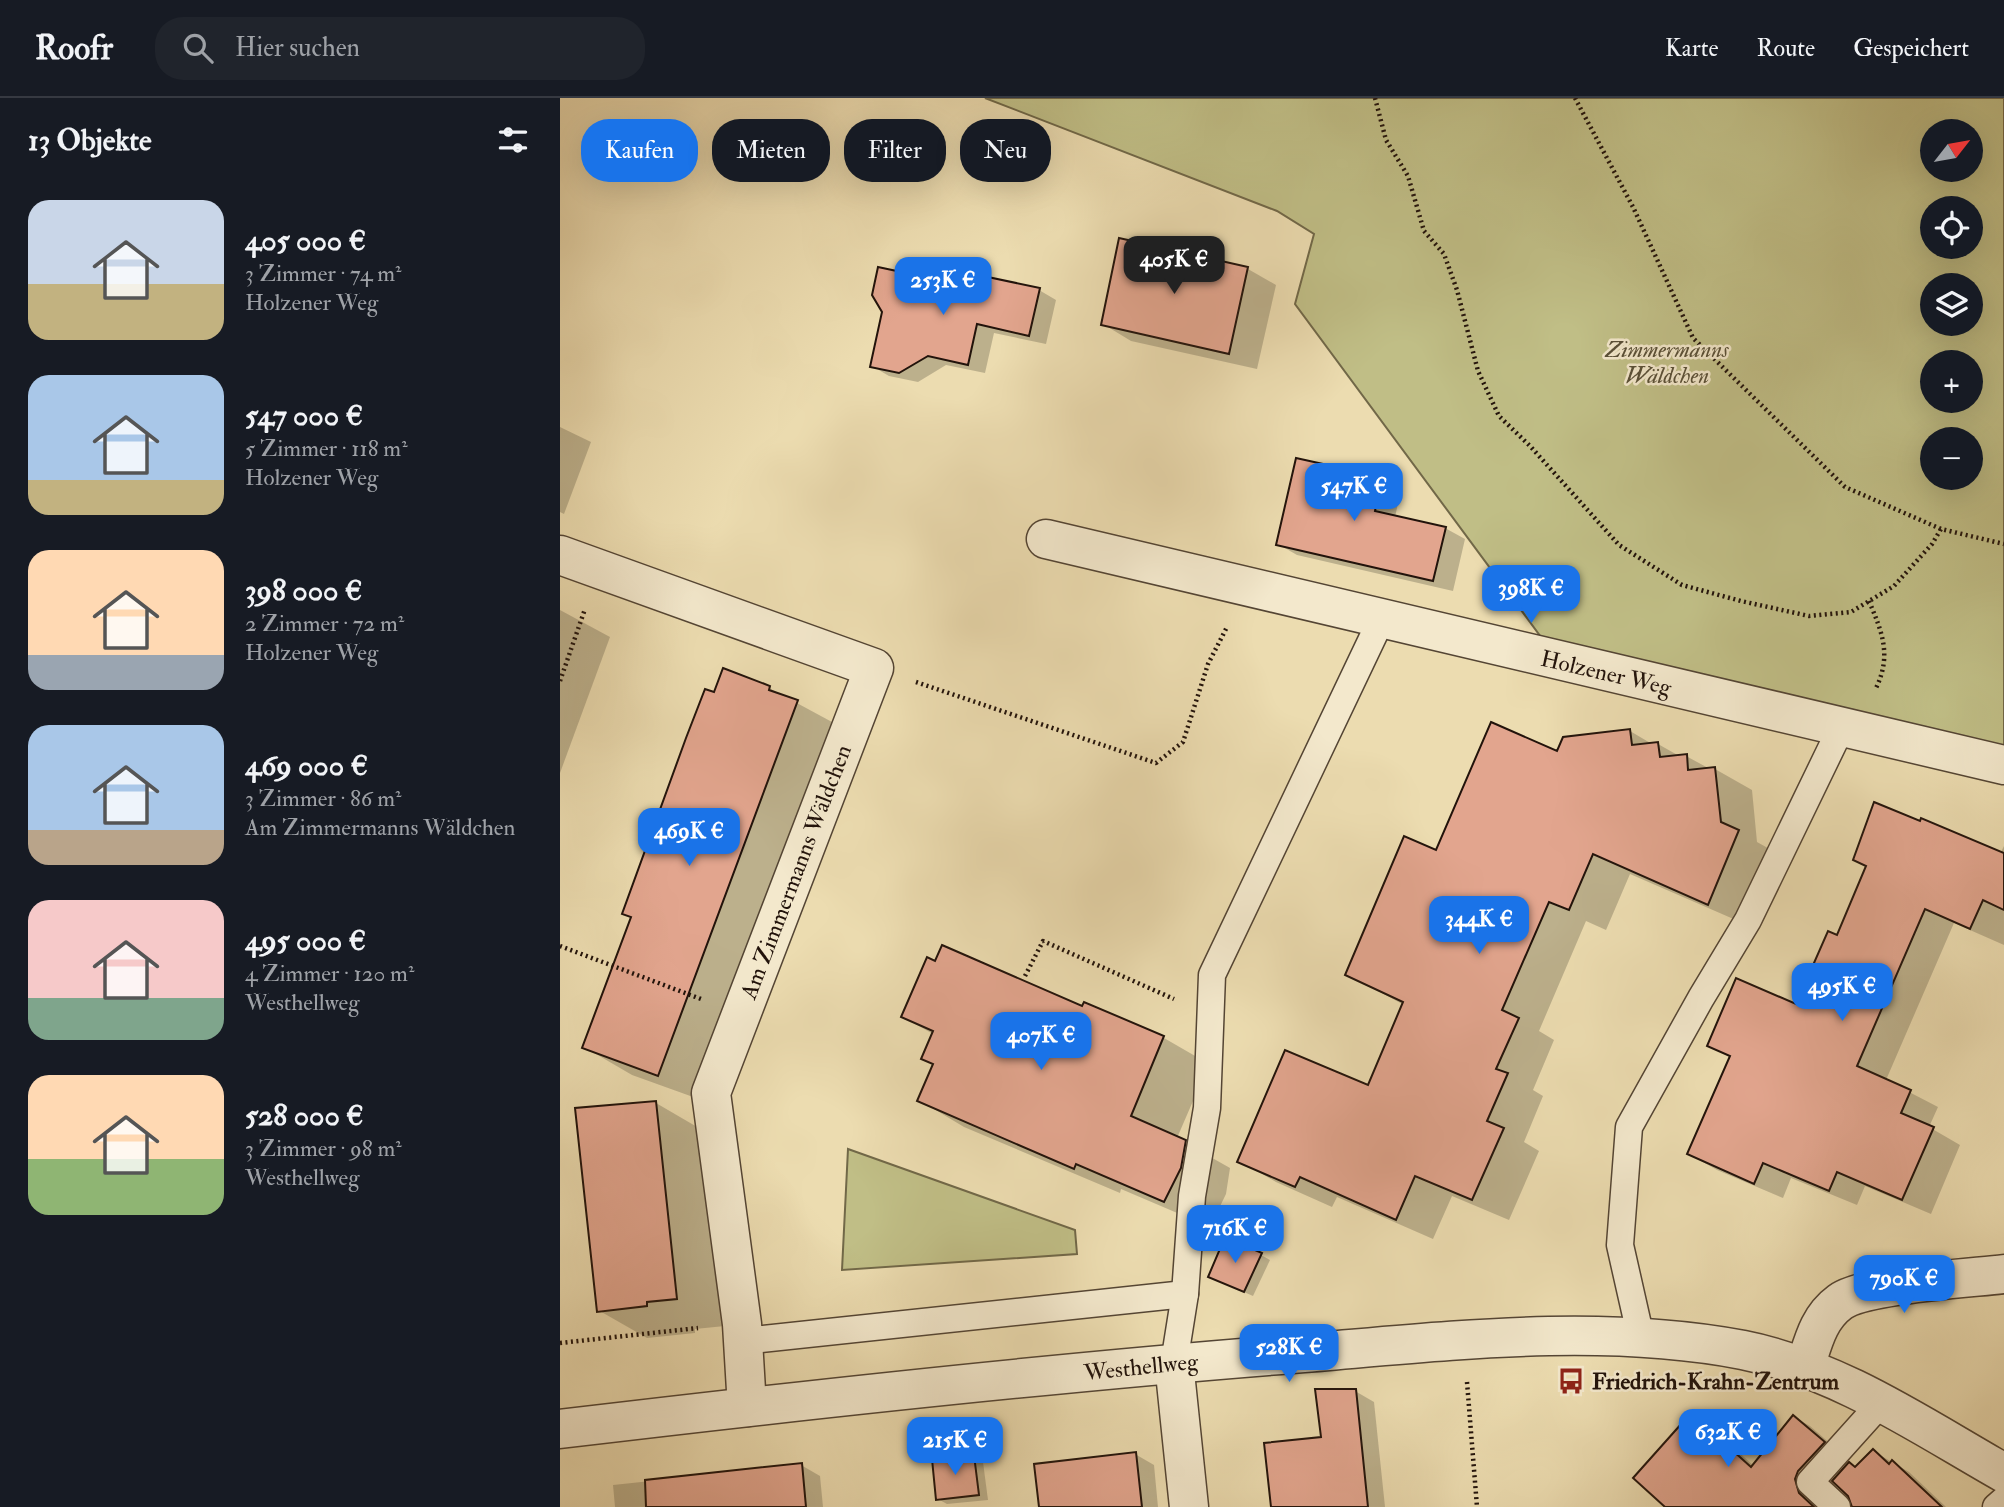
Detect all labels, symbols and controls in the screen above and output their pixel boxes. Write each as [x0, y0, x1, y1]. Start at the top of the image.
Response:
search box [155, 17, 645, 80]
text: Roofr [35, 28, 113, 69]
icon: search [179, 29, 217, 67]
text: Hier suchen [235, 32, 360, 64]
text: Karte [1665, 33, 1718, 64]
text: Route [1756, 33, 1815, 64]
text: Gespeichert [1853, 33, 1969, 64]
chip: Kaufen [581, 119, 698, 182]
chip: Mieten [712, 119, 830, 182]
chip: Filter [844, 119, 946, 182]
chip: Neu [960, 119, 1051, 182]
north arrow [1920, 119, 1983, 182]
map controls [1920, 119, 1983, 490]
icon: filters [494, 121, 532, 159]
text: 13 Objekte [28, 122, 152, 159]
button: locate [1920, 196, 1983, 259]
text: 405 000 € [245, 222, 366, 259]
icon: home [84, 228, 168, 312]
pin: 405K € [1117, 236, 1231, 296]
text: 405K € [1140, 244, 1208, 273]
pin: 253K € [886, 258, 1000, 317]
text: 3 Zimmer · 74 m² [245, 259, 402, 288]
text: 253K € [911, 265, 975, 294]
button: layers [1920, 273, 1983, 336]
text: Holzener Weg [245, 288, 378, 317]
park label: Zimmermanns Wäldchen [1604, 335, 1729, 390]
button: + [1920, 350, 1983, 413]
text: 547 000 € [245, 397, 363, 434]
icon: home [84, 403, 168, 487]
button: − [1920, 427, 1983, 490]
text: 5 Zimmer · 118 m² [245, 434, 408, 463]
text: Holzener Weg [245, 463, 378, 492]
pin: 547K € [1297, 464, 1411, 523]
text: 547K € [1321, 471, 1387, 500]
pin: 398K € [1474, 566, 1588, 625]
text: 398 000 € [245, 572, 362, 609]
text: 398K € [1498, 573, 1564, 602]
icon: home [84, 578, 168, 662]
text: 2 Zimmer · 72 m² [245, 609, 404, 638]
text: Holzener Weg [245, 638, 378, 667]
street label: Holzener Weg [1538, 644, 1675, 702]
street label: Am Zimmermanns Wäldchen [734, 741, 858, 1004]
text: 469 000 € [245, 747, 368, 784]
icon: home [84, 753, 168, 837]
text: 3 Zimmer · 86 m² [245, 784, 402, 813]
pin: 469K € [632, 808, 746, 868]
text: Am Zimmermanns Wäldchen [245, 813, 515, 842]
text: 469K € [654, 816, 724, 845]
pin: 344K € [1422, 896, 1536, 956]
text: 344K € [1445, 904, 1513, 933]
text: 495 000 € [245, 922, 366, 959]
icon: home [84, 928, 168, 1012]
text: 4 Zimmer · 120 m² [245, 959, 414, 988]
pin: 495K € [1785, 964, 1899, 1023]
text: 495K € [1808, 971, 1876, 1000]
text: Westhellweg [245, 988, 360, 1017]
pin: 407K € [984, 1012, 1098, 1072]
text: 407K € [1006, 1020, 1076, 1049]
text: 528 000 € [245, 1097, 364, 1134]
icon: home [84, 1103, 168, 1187]
text: 3 Zimmer · 98 m² [245, 1134, 402, 1163]
text: Westhellweg [245, 1163, 360, 1192]
pin: 716K € [1178, 1206, 1292, 1265]
text: 716K € [1203, 1213, 1267, 1242]
pin: 790K € [1847, 1256, 1961, 1315]
text: 790K € [1870, 1263, 1938, 1292]
pin: 528K € [1232, 1324, 1346, 1384]
text: 528K € [1256, 1332, 1322, 1361]
street label: Westhellweg [1082, 1347, 1200, 1388]
bus stop icon: Friedrich-Krahn-Zentrum [1556, 1366, 1586, 1396]
place label: Friedrich-Krahn-Zentrum [1592, 1367, 1839, 1396]
pin: 632K € [1671, 1410, 1785, 1469]
text: 632K € [1695, 1417, 1761, 1446]
pin: 215K € [898, 1418, 1012, 1477]
text: 215K € [923, 1425, 987, 1454]

